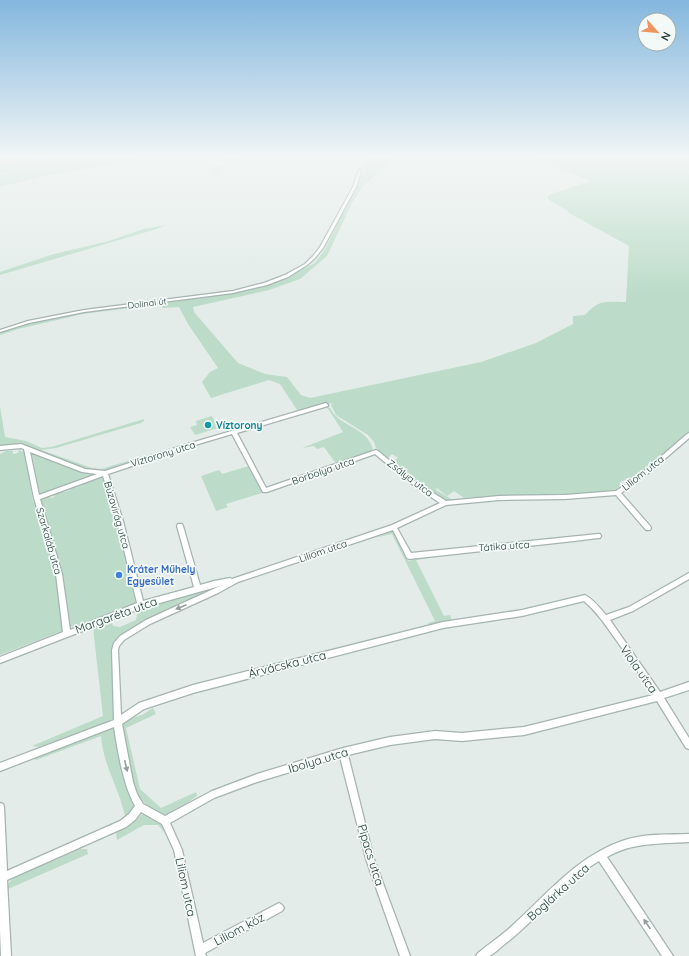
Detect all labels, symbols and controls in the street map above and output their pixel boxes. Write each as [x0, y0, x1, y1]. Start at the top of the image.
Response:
north arrow [637, 12, 677, 52]
text: N [658, 30, 674, 43]
street label: Dolinai út [127, 295, 167, 311]
place label: Víztorony [216, 419, 263, 432]
marker: Víztorony [203, 420, 213, 430]
street label: Víztorony utca [129, 438, 197, 470]
street label: Liliom utca [619, 452, 667, 494]
street label: Borbolya utca [290, 454, 356, 488]
street label: Zsálya utca [384, 457, 436, 499]
street label: Búzavirág utca [101, 480, 133, 550]
street label: Szarkaláb utca [33, 506, 65, 576]
street label: Liliom utca [297, 537, 349, 565]
street label: Tátika utca [478, 538, 530, 554]
place label: Kráter Műhely Egyesület [127, 563, 195, 588]
marker: Kráter Műhely Egyesület [114, 570, 124, 580]
street label: Margaréta utca [73, 593, 159, 637]
one-way arrow [174, 604, 186, 610]
street label: Viola utca [617, 642, 661, 696]
street label: Árvácska utca [247, 647, 327, 681]
street label: Ibolya utca [286, 744, 350, 776]
one-way arrow [123, 760, 129, 772]
street label: Pipacs utca [355, 822, 387, 888]
street label: Liliom utca [172, 856, 200, 918]
street label: Boglárka utca [524, 860, 592, 924]
street label: Liliom köz [211, 909, 267, 949]
one-way arrow [643, 918, 651, 929]

